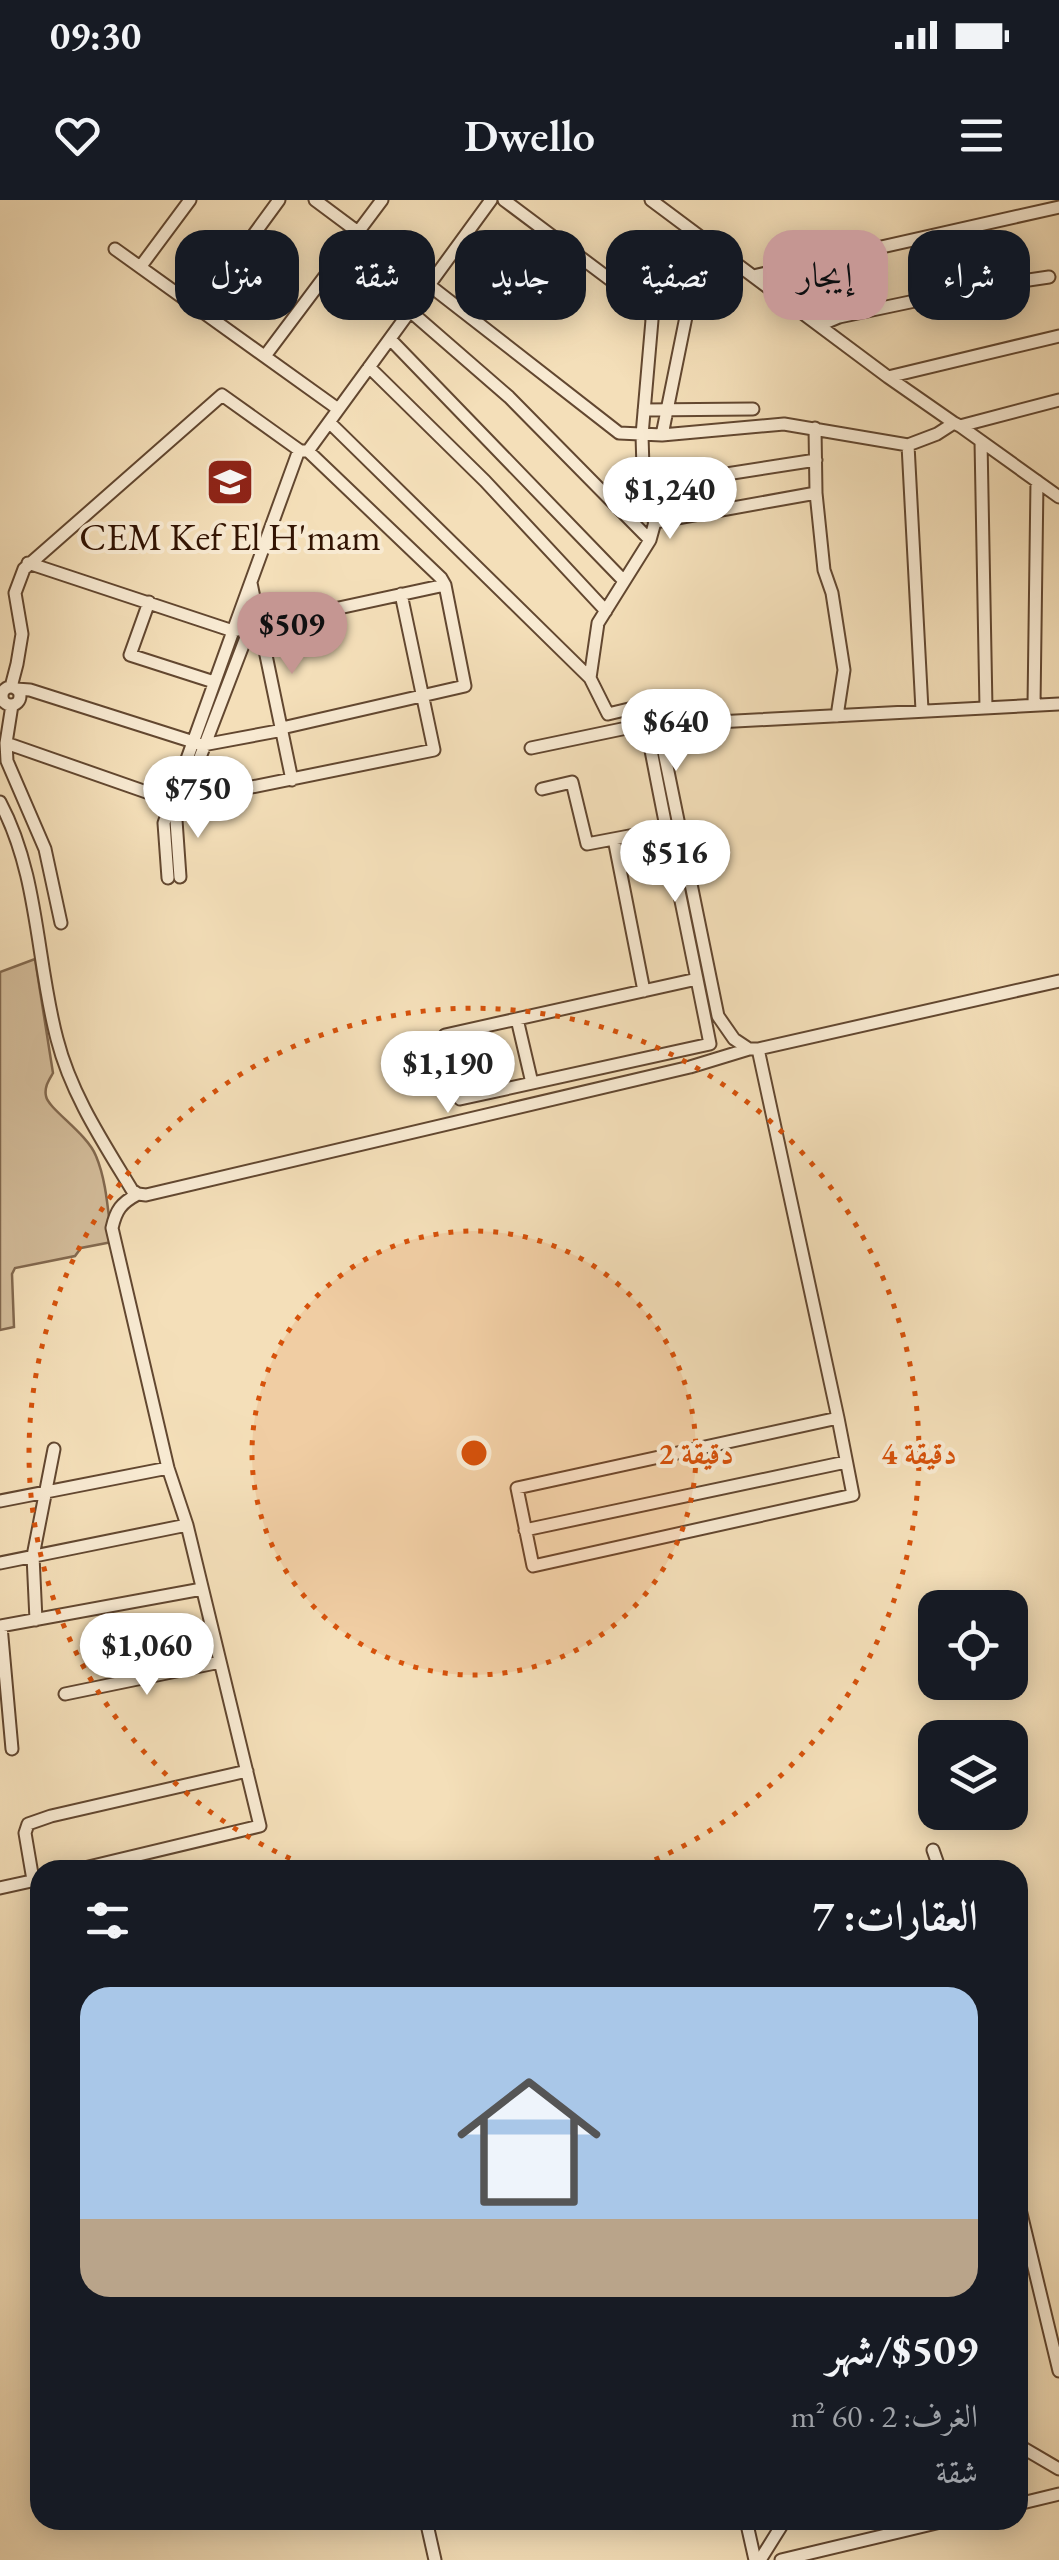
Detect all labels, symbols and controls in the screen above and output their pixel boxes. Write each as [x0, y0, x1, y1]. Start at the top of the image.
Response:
text: 09:30 [50, 11, 141, 60]
text: Dwello [464, 106, 595, 164]
icon: heart [50, 108, 105, 163]
icon: menu [954, 108, 1009, 163]
chip: منزل [175, 230, 299, 320]
chip: شقة [319, 230, 435, 320]
chip: جديد [455, 230, 586, 320]
chip: تصفية [606, 230, 743, 320]
chip: إيجار [763, 230, 888, 320]
chip: شراء [908, 230, 1030, 320]
school or university icon: CEM Kef El H'mam [204, 456, 256, 508]
pin: $1,240 [589, 457, 751, 542]
text: $1,240 [625, 468, 715, 510]
place label: CEM Kef El H'mam [79, 512, 381, 561]
pin: $509 [233, 592, 351, 677]
text: $509 [259, 603, 325, 645]
pin: $640 [617, 689, 735, 774]
text: $640 [643, 700, 709, 742]
pin: $750 [139, 756, 257, 841]
text: $750 [165, 767, 231, 809]
pin: $516 [616, 820, 734, 905]
text: $516 [642, 831, 708, 873]
pin: $1,190 [367, 1031, 529, 1116]
text: $1,190 [403, 1042, 493, 1084]
text: 2 دقيقة [658, 1434, 734, 1473]
text: 4 دقيقة [881, 1434, 957, 1473]
centre of rings [456, 1435, 492, 1471]
map controls [918, 1590, 1028, 1830]
button: locate [918, 1590, 1028, 1700]
pin: $1,060 [66, 1613, 228, 1698]
text: $1,060 [102, 1624, 192, 1666]
button: layers [918, 1720, 1028, 1830]
text: العقارات: 7 [812, 1888, 978, 1943]
icon: filters [80, 1893, 135, 1948]
icon: home [439, 2052, 619, 2232]
text: $509/شهر [827, 2322, 978, 2377]
text: الغرف: 2 · 60 m² [791, 2395, 978, 2437]
text: شقة [936, 2451, 978, 2493]

